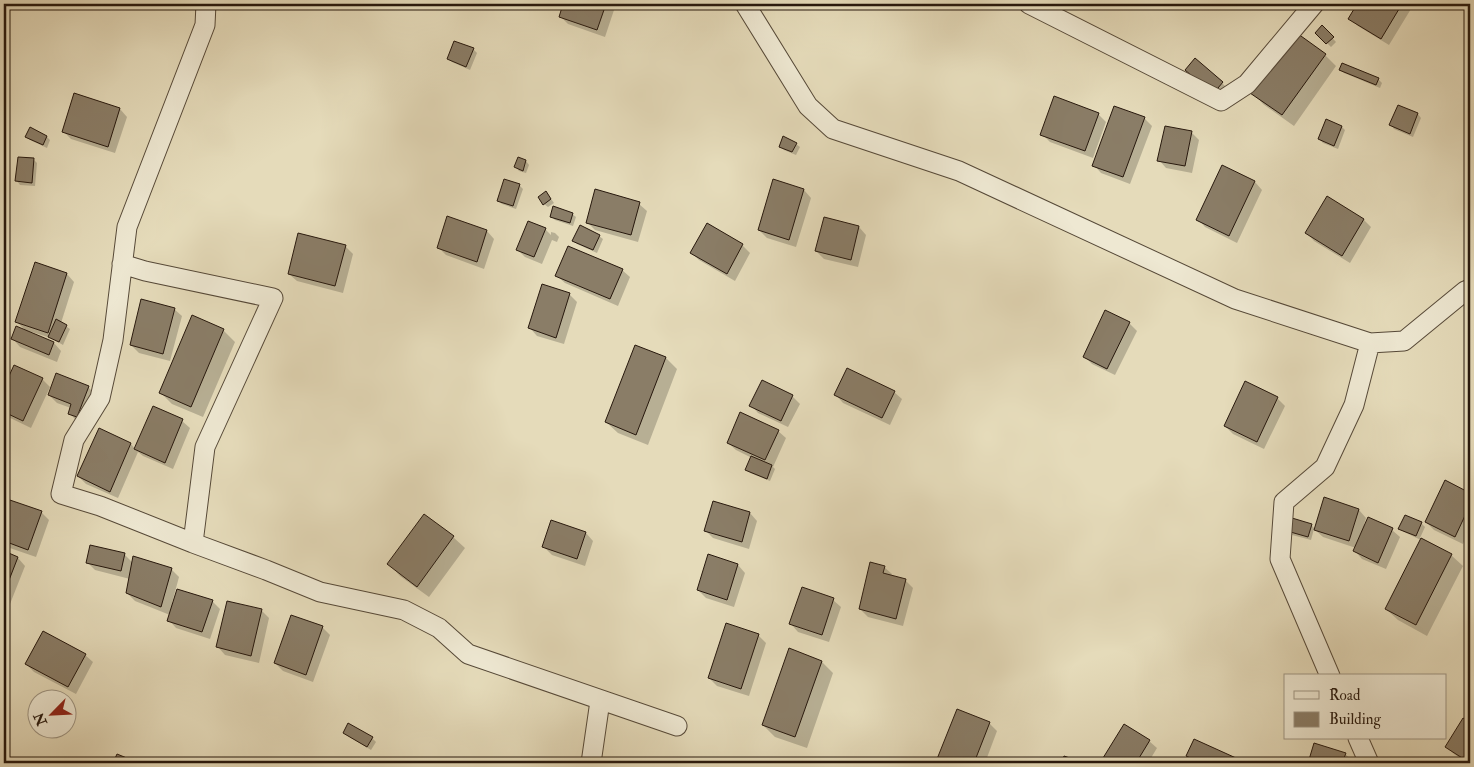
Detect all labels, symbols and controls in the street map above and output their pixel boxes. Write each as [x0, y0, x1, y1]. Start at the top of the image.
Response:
legend [1284, 674, 1446, 740]
text: Road [1329, 686, 1361, 705]
north arrow [28, 690, 78, 740]
text: N [30, 709, 51, 729]
text: Building [1329, 710, 1381, 729]

